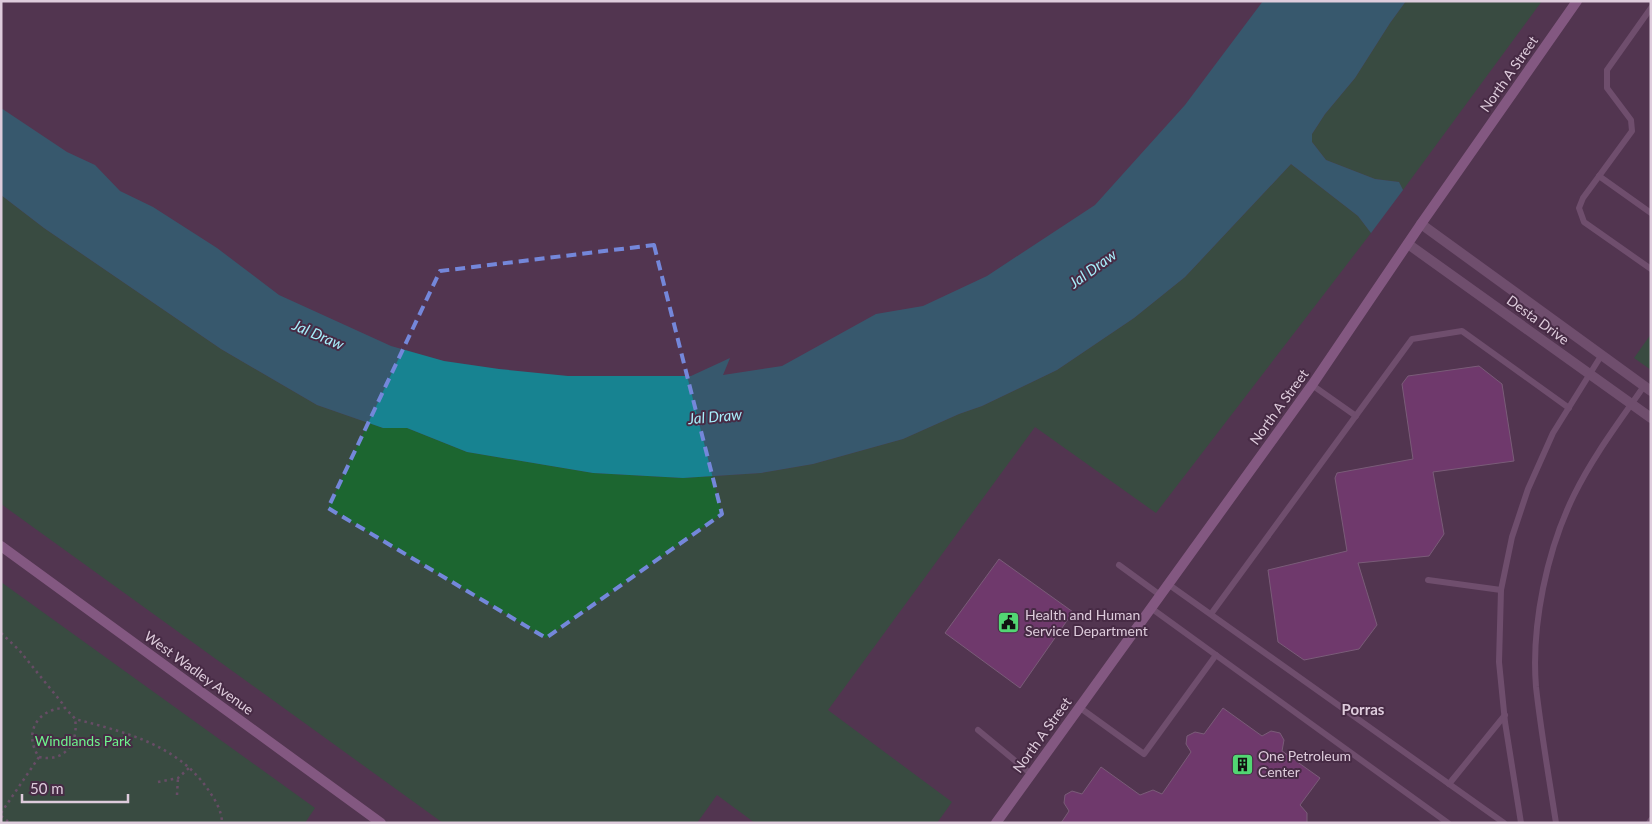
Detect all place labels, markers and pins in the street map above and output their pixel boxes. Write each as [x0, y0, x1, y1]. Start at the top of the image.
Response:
place label: Health and Human Service Department [1025, 606, 1148, 639]
public building icon: Health and Human Service Department [997, 611, 1021, 635]
place label: One Petroleum Center [1258, 747, 1351, 780]
building icon: One Petroleum Center [1230, 752, 1254, 776]

